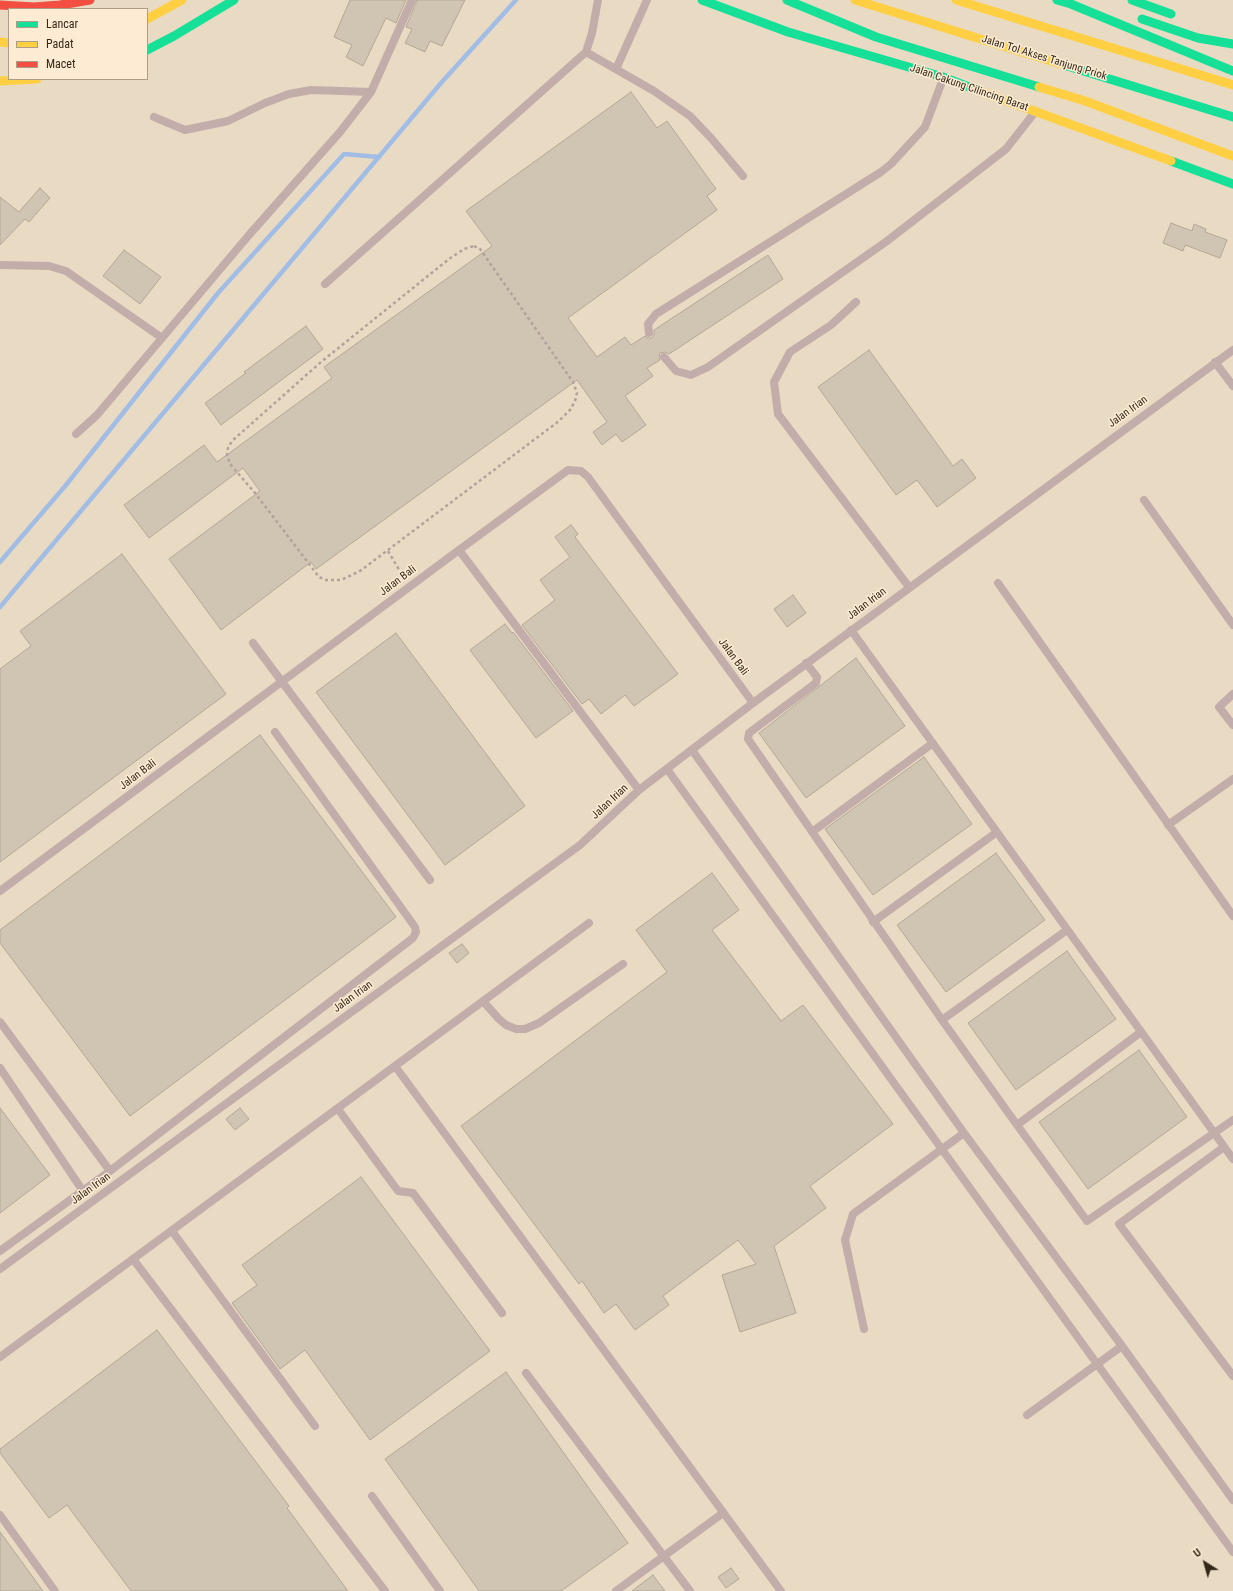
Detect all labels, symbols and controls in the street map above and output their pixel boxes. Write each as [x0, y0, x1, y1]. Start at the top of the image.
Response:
legend [8, 8, 148, 80]
text: Lancar [46, 17, 78, 31]
street label: Jalan Tol Akses Tanjung Priok [980, 33, 1108, 83]
text: Padat [46, 37, 74, 51]
text: Macet [46, 57, 76, 71]
street label: Jalan Cakung Cilincing Barat [908, 62, 1030, 114]
street label: Jalan Irian [1106, 393, 1150, 431]
street label: Jalan Bali [377, 563, 419, 599]
street label: Jalan Irian [845, 585, 889, 623]
street label: Jalan Bali [715, 636, 751, 678]
street label: Jalan Bali [117, 757, 159, 793]
street label: Jalan Irian [589, 782, 631, 822]
street label: Jalan Irian [331, 978, 375, 1016]
street label: Jalan Irian [69, 1170, 113, 1208]
north arrow [1185, 1543, 1225, 1583]
text: U [1191, 1546, 1204, 1560]

